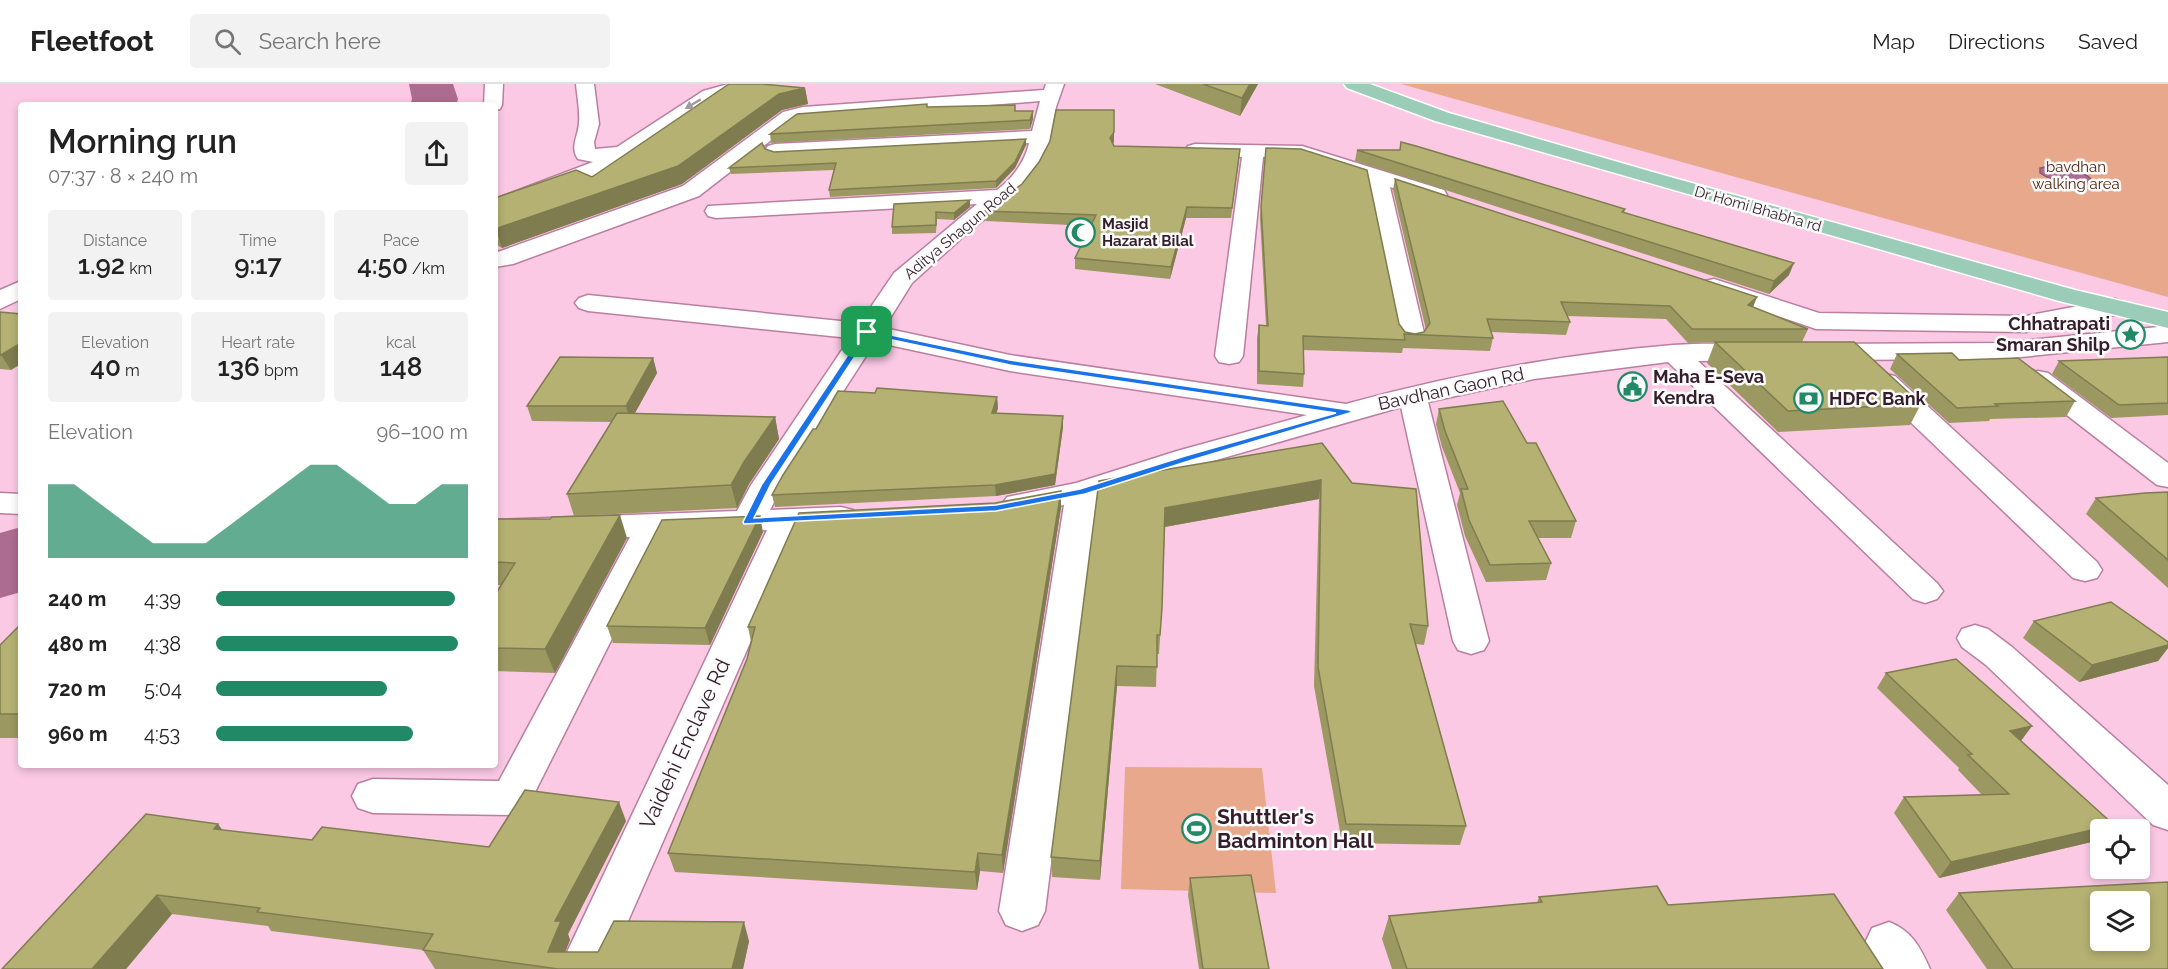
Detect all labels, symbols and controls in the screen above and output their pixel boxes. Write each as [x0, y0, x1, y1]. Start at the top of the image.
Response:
search box [190, 14, 610, 68]
text: Fleetfoot [30, 25, 154, 58]
icon: search [211, 25, 244, 58]
text: Search here [259, 28, 381, 54]
text: Map [1872, 29, 1915, 54]
text: Directions [1948, 29, 2045, 54]
text: Saved [2078, 29, 2138, 54]
one-way arrow [685, 99, 701, 110]
text: Morning run [48, 122, 237, 161]
button: share [405, 122, 468, 185]
park label: bavdhan walking area [2032, 158, 2120, 193]
text: 07:37 · 8 × 240 m [48, 164, 198, 188]
street label: Aditya Shagun Road [901, 179, 1019, 283]
street label: Dr Homi Bhabha rd [1692, 182, 1824, 236]
place label: Masjid Hazarat Bilal [1102, 215, 1194, 250]
mosque icon: Masjid Hazarat Bilal [1065, 217, 1097, 249]
text: Distance [83, 231, 147, 250]
text: Time [239, 231, 277, 250]
text: Pace [383, 231, 419, 250]
text: 1.92 [78, 250, 125, 280]
text: 9:17 [234, 250, 282, 280]
text: 4:50 [357, 250, 408, 280]
text: km [125, 259, 152, 278]
text: /km [408, 259, 445, 278]
pin [841, 306, 892, 357]
place label: Chhatrapati Smaran Shilp [1996, 313, 2110, 355]
icon: arrive [850, 315, 883, 348]
place icon: Chhatrapati Smaran Shilp [2115, 318, 2147, 350]
text: Elevation [81, 333, 149, 352]
text: Heart rate [221, 333, 295, 352]
text: kcal [386, 333, 416, 352]
text: 40 [90, 352, 121, 382]
text: 136 [218, 352, 260, 382]
text: 148 [380, 352, 422, 382]
text: m [121, 361, 140, 380]
text: bpm [260, 361, 298, 380]
street label: Bavdhan Gaon Rd [1376, 363, 1526, 414]
place label: Maha E-Seva Kendra [1653, 366, 1764, 408]
public building icon: Maha E-Seva Kendra [1616, 371, 1648, 403]
bank icon: HDFC Bank [1792, 383, 1824, 415]
place label: HDFC Bank [1829, 388, 1927, 409]
text: Elevation [48, 420, 133, 444]
text: 96–100 m [376, 420, 468, 444]
text: 240 m [48, 587, 106, 611]
text: 4:39 [144, 587, 181, 611]
text: 480 m [48, 632, 107, 656]
text: 4:38 [144, 632, 181, 656]
street label: Vaidehi Enclave Rd [634, 655, 735, 833]
text: 720 m [48, 677, 106, 701]
text: 5:04 [144, 677, 182, 701]
text: 960 m [48, 722, 108, 746]
text: 4:53 [144, 722, 180, 746]
place label: Shuttler's Badminton Hall [1217, 804, 1374, 853]
sports icon: Shuttler's Badminton Hall [1180, 813, 1212, 845]
map controls [2090, 819, 2150, 951]
button: locate [2090, 819, 2150, 879]
button: layers [2090, 891, 2150, 951]

